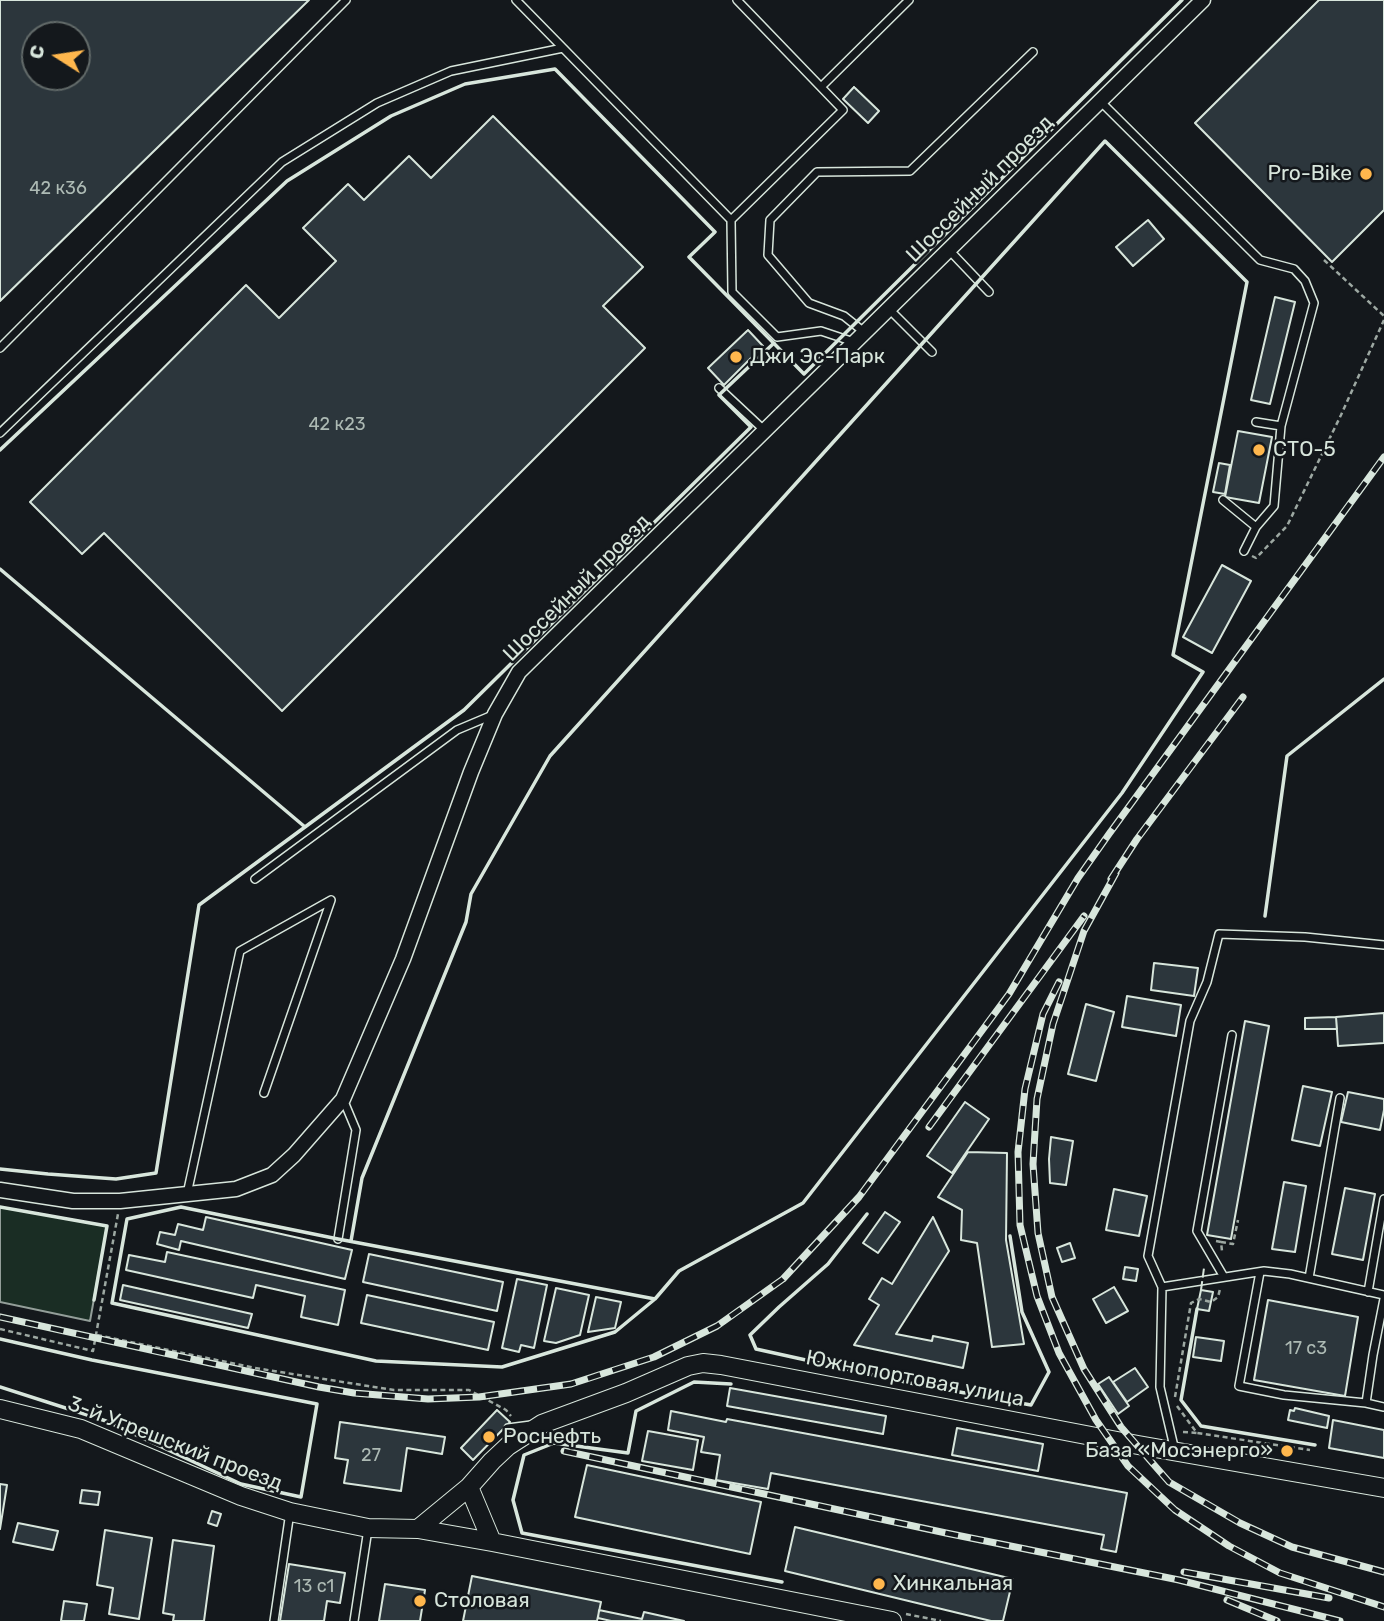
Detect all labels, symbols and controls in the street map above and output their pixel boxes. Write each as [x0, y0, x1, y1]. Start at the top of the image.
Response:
north arrow [21, 21, 91, 91]
text: С [24, 43, 50, 61]
street label: Шоссейный проезд [901, 110, 1059, 268]
place label: Pro-Bike [1267, 161, 1352, 187]
marker: Pro-Bike [1358, 166, 1374, 182]
house number: 42 к36 [29, 178, 87, 200]
place label: Джи Эс-Парк [750, 344, 885, 370]
marker: Джи Эс-Парк [728, 349, 744, 365]
house number: 42 к23 [308, 414, 366, 436]
place label: СТО-5 [1273, 437, 1336, 463]
marker: СТО-5 [1251, 442, 1267, 458]
street label: Шоссейный проезд [498, 509, 656, 667]
house number: 17 с3 [1285, 1338, 1327, 1360]
street label: Южнопортовая улица [804, 1345, 1026, 1413]
street label: 3-й Угрешский проезд [64, 1391, 286, 1497]
place label: Роснефть [503, 1424, 601, 1450]
marker: Роснефть [481, 1429, 497, 1445]
place label: База «Мосэнерго» [1085, 1438, 1273, 1464]
marker: База «Мосэнерго» [1279, 1443, 1295, 1459]
house number: 27 [361, 1445, 381, 1467]
place label: Хинкальная [893, 1571, 1013, 1597]
house number: 13 с1 [294, 1576, 334, 1598]
marker: Хинкальная [871, 1576, 887, 1592]
place label: Столовая [434, 1588, 530, 1614]
marker: Столовая [412, 1593, 428, 1609]

